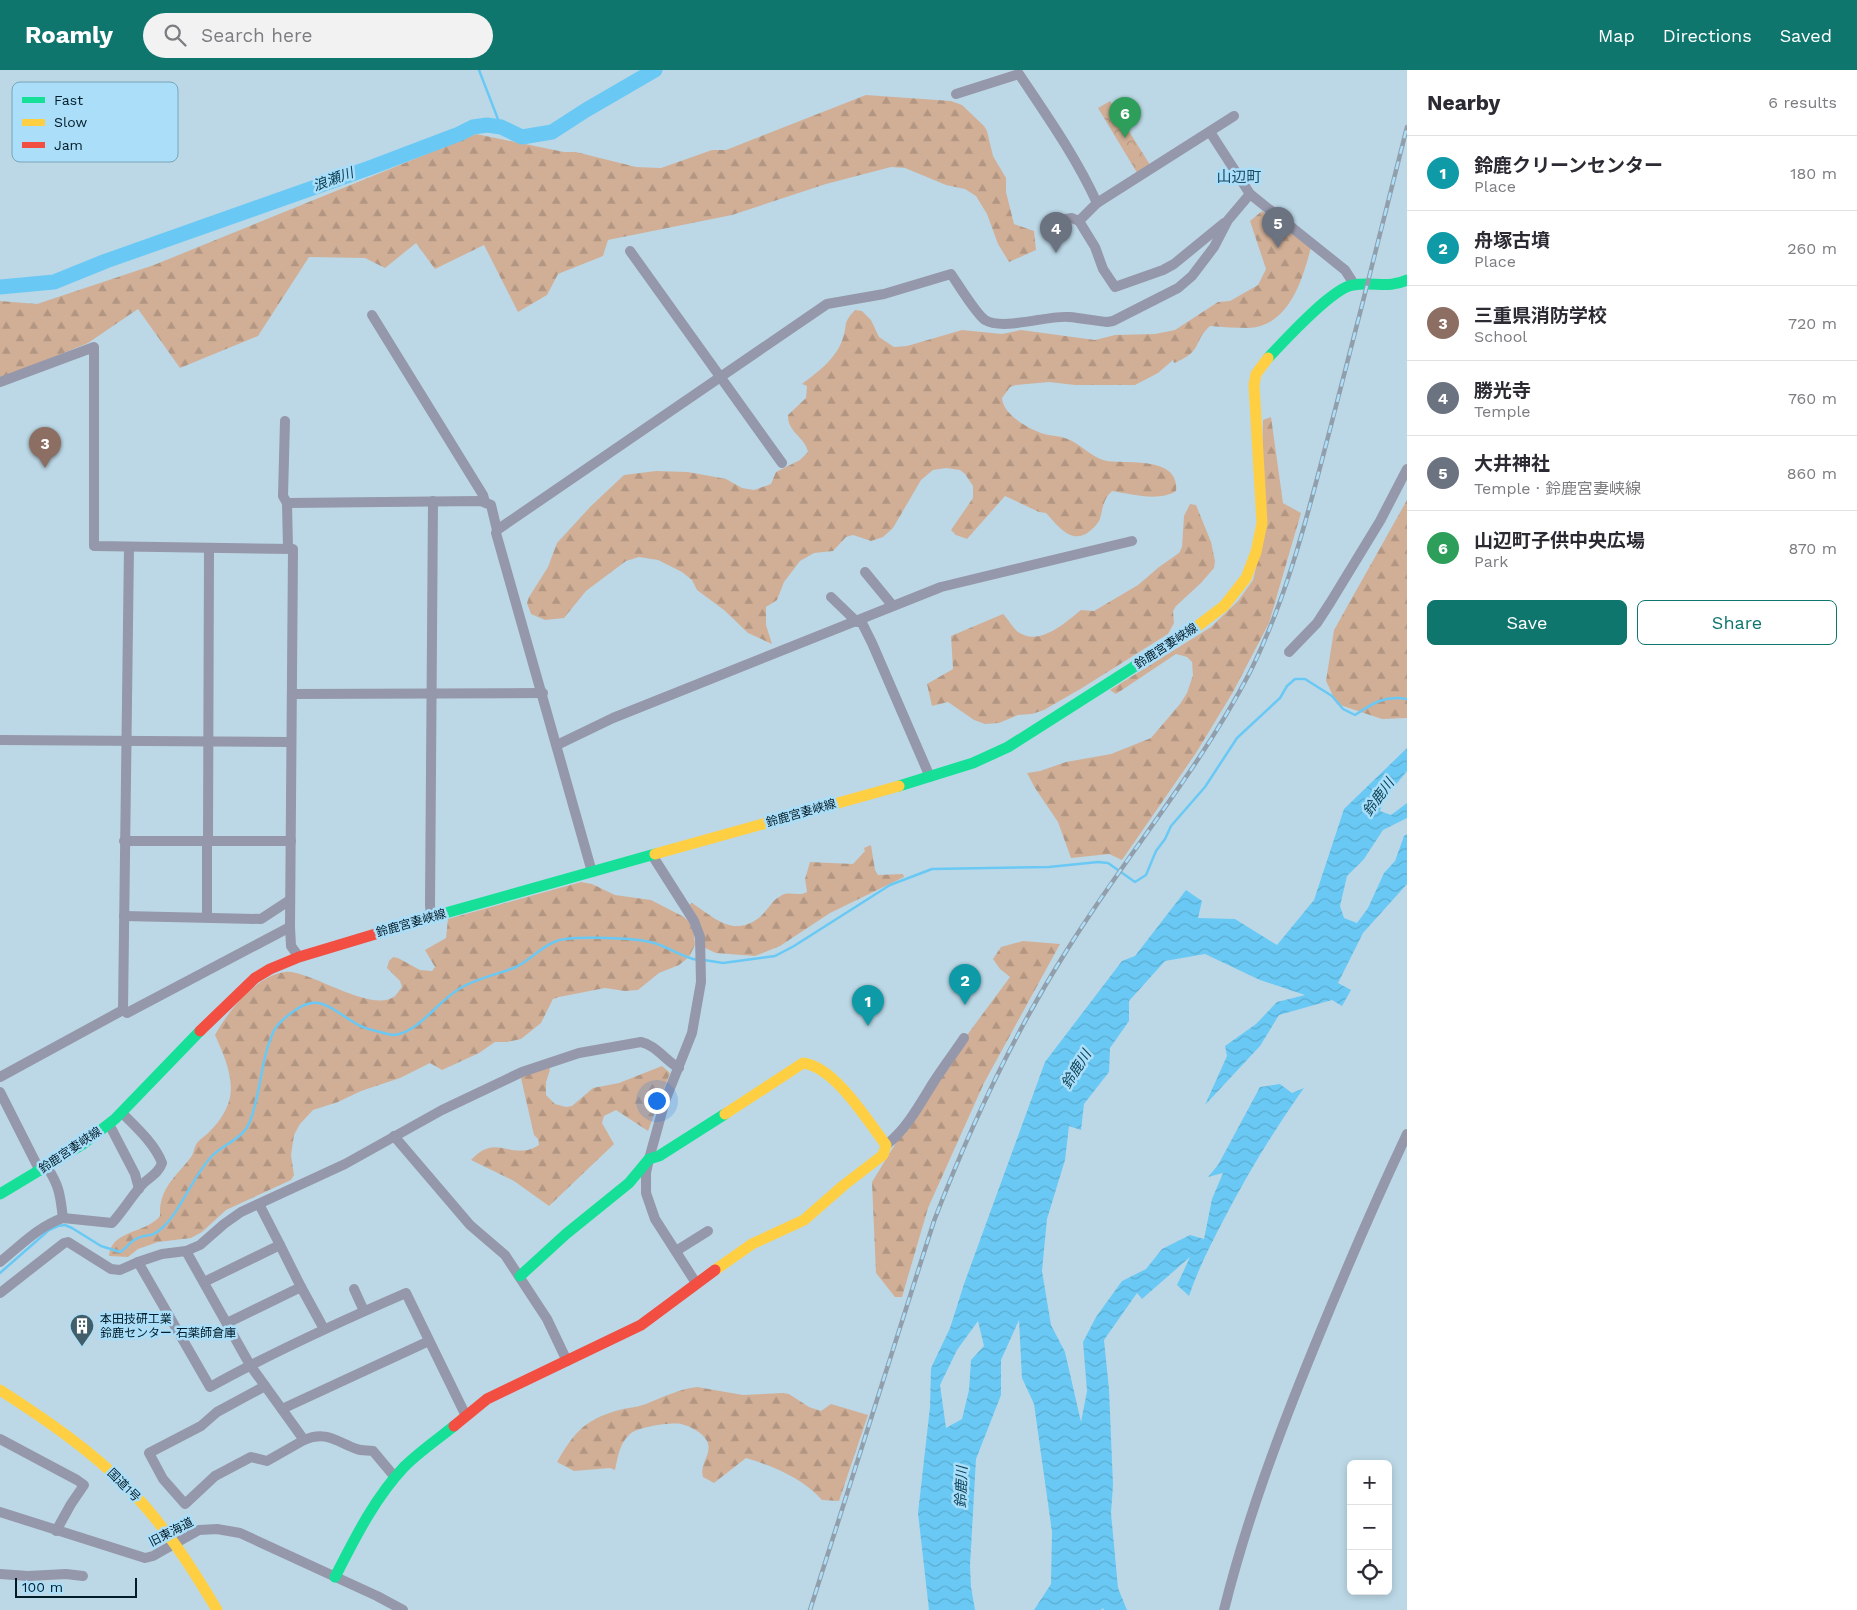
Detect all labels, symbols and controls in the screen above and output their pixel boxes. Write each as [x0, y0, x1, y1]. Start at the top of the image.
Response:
search box [143, 13, 493, 58]
text: Roamly [25, 21, 113, 49]
icon: search [161, 21, 189, 49]
text: Search here [201, 24, 312, 47]
text: Map [1598, 25, 1635, 46]
text: Directions [1663, 25, 1752, 46]
text: Saved [1780, 25, 1832, 46]
legend [12, 82, 178, 162]
text: Nearby [1427, 90, 1500, 115]
text: Fast [54, 92, 83, 108]
text: 6 results [1768, 93, 1837, 112]
pin: 6 [1109, 97, 1141, 138]
text: Slow [54, 114, 87, 130]
text: Jam [54, 137, 83, 153]
text: 鈴鹿クリーンセンター [1474, 154, 1663, 177]
water label: 浪瀬川 [311, 164, 357, 194]
text: 1 [1440, 164, 1446, 183]
text: 180 m [1790, 164, 1837, 183]
district label: 山辺町 [1216, 168, 1262, 186]
text: Place [1474, 177, 1516, 196]
pin: 5 [1262, 207, 1294, 248]
pin: 4 [1040, 212, 1072, 253]
text: 舟塚古墳 [1474, 229, 1550, 252]
text: 2 [1438, 239, 1448, 258]
text: 260 m [1787, 239, 1837, 258]
text: Place [1474, 252, 1516, 271]
text: 三重県消防学校 [1474, 304, 1607, 327]
text: 3 [1438, 314, 1448, 333]
text: 720 m [1788, 314, 1837, 333]
text: School [1474, 327, 1527, 346]
text: 勝光寺 [1474, 379, 1531, 402]
text: 4 [1438, 389, 1448, 408]
text: 760 m [1788, 389, 1837, 408]
text: Temple [1474, 402, 1531, 421]
pin: 3 [29, 427, 61, 468]
text: 大井神社 [1474, 452, 1550, 475]
text: 5 [1438, 464, 1448, 483]
text: 860 m [1787, 464, 1837, 483]
text: Temple · 鈴鹿宮妻峡線 [1474, 479, 1641, 498]
text: 山辺町子供中央広場 [1474, 529, 1645, 552]
text: 6 [1438, 539, 1448, 558]
text: 870 m [1788, 539, 1837, 558]
text: Park [1474, 552, 1508, 571]
button: Save [1427, 600, 1627, 645]
button: Share [1637, 600, 1837, 645]
street label: 鈴鹿宮妻峡線 [1132, 621, 1200, 671]
water label: 鈴鹿川 [1359, 774, 1398, 819]
street label: 鈴鹿宮妻峡線 [764, 796, 838, 830]
street label: 鈴鹿宮妻峡線 [374, 906, 448, 940]
pin: 2 [949, 964, 981, 1005]
pin: 1 [852, 985, 884, 1026]
water label: 鈴鹿川 [1058, 1045, 1095, 1091]
your location [644, 1088, 670, 1114]
street label: 鈴鹿宮妻峡線 [36, 1124, 104, 1176]
place label: 本田技研工業 鈴鹿センター 石薬師倉庫 [100, 1312, 236, 1340]
building icon: 本田技研工業 鈴鹿センター 石薬師倉庫 [69, 1313, 95, 1347]
map controls [1347, 1460, 1392, 1595]
button: + [1347, 1460, 1392, 1505]
water label: 鈴鹿川 [952, 1464, 970, 1508]
street label: 国道1号 [105, 1466, 143, 1504]
button: − [1347, 1505, 1392, 1550]
street label: 旧東海道 [146, 1515, 196, 1549]
button: locate [1347, 1550, 1392, 1595]
scale bar [15, 1575, 138, 1598]
text: 100 m [22, 1579, 63, 1595]

